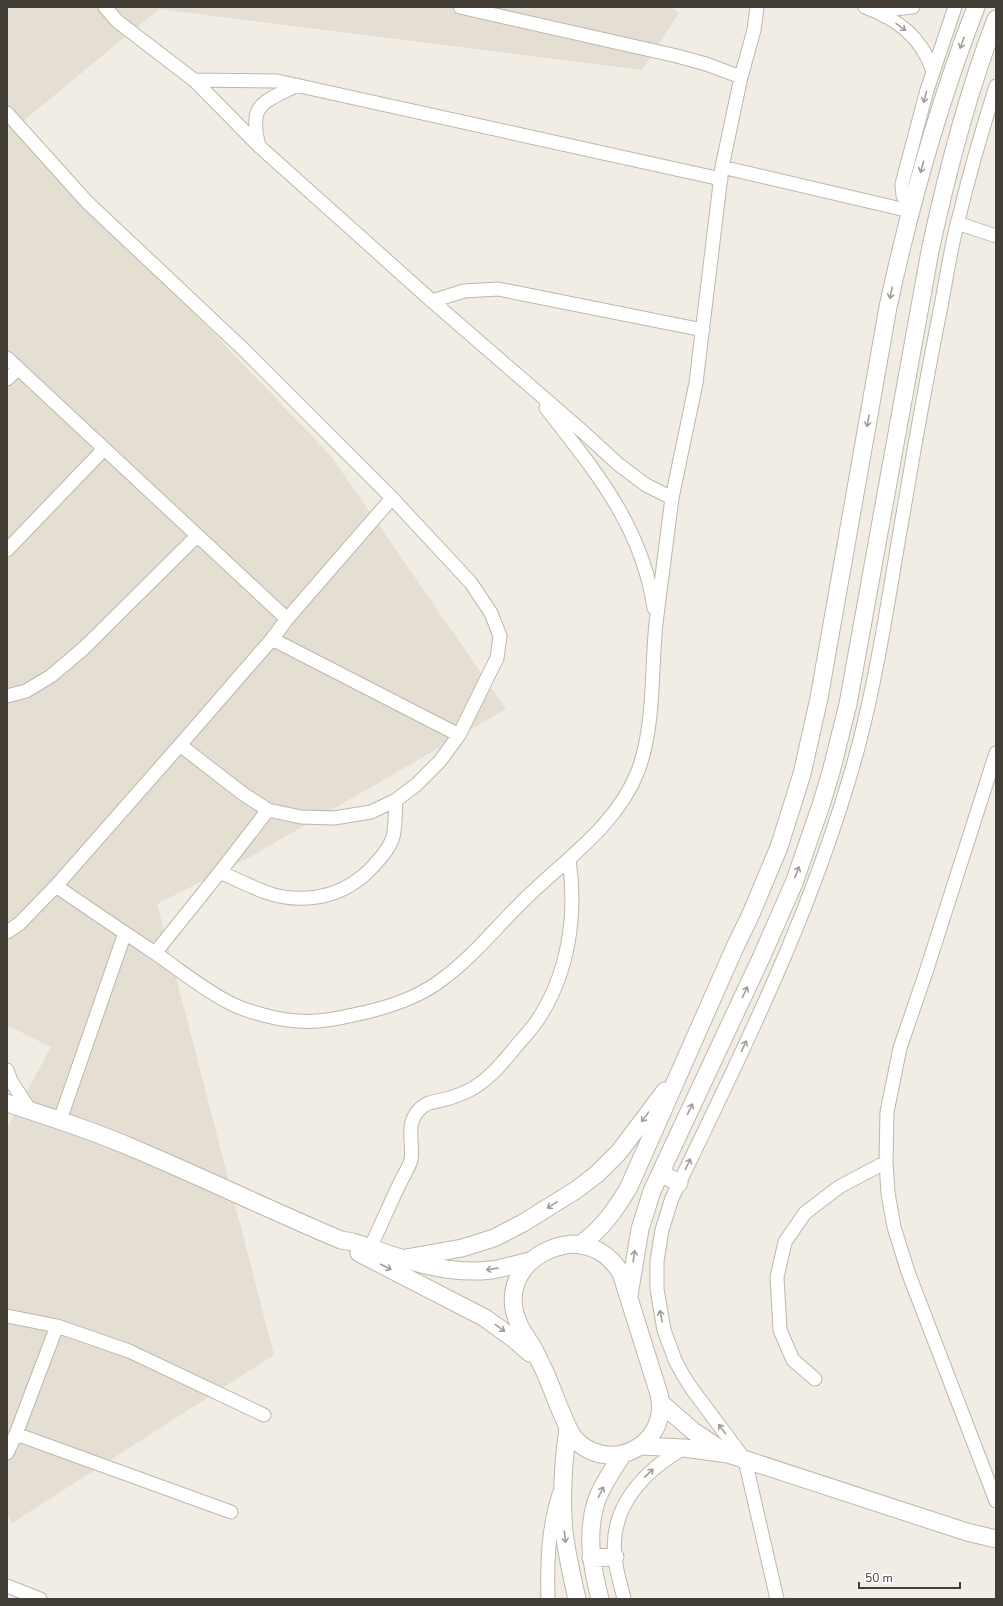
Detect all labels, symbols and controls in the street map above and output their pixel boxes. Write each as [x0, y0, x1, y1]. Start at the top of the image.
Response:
one-way arrow [896, 23, 907, 31]
one-way arrow [957, 37, 965, 49]
one-way arrow [921, 90, 928, 103]
one-way arrow [918, 161, 925, 174]
one-way arrow [887, 287, 895, 300]
one-way arrow [864, 414, 872, 427]
one-way arrow [794, 867, 802, 879]
one-way arrow [742, 986, 749, 998]
one-way arrow [741, 1041, 748, 1053]
one-way arrow [687, 1104, 694, 1116]
one-way arrow [641, 1112, 650, 1123]
one-way arrow [685, 1158, 693, 1170]
one-way arrow [546, 1201, 557, 1209]
one-way arrow [630, 1250, 638, 1263]
one-way arrow [380, 1264, 392, 1271]
one-way arrow [486, 1265, 499, 1273]
one-way arrow [656, 1310, 664, 1323]
one-way arrow [495, 1324, 506, 1333]
one-way arrow [718, 1423, 726, 1434]
one-way arrow [644, 1468, 654, 1478]
one-way arrow [598, 1487, 605, 1499]
one-way arrow [561, 1530, 569, 1543]
scale bar [859, 1564, 960, 1590]
text: 50 m [865, 1570, 893, 1586]

